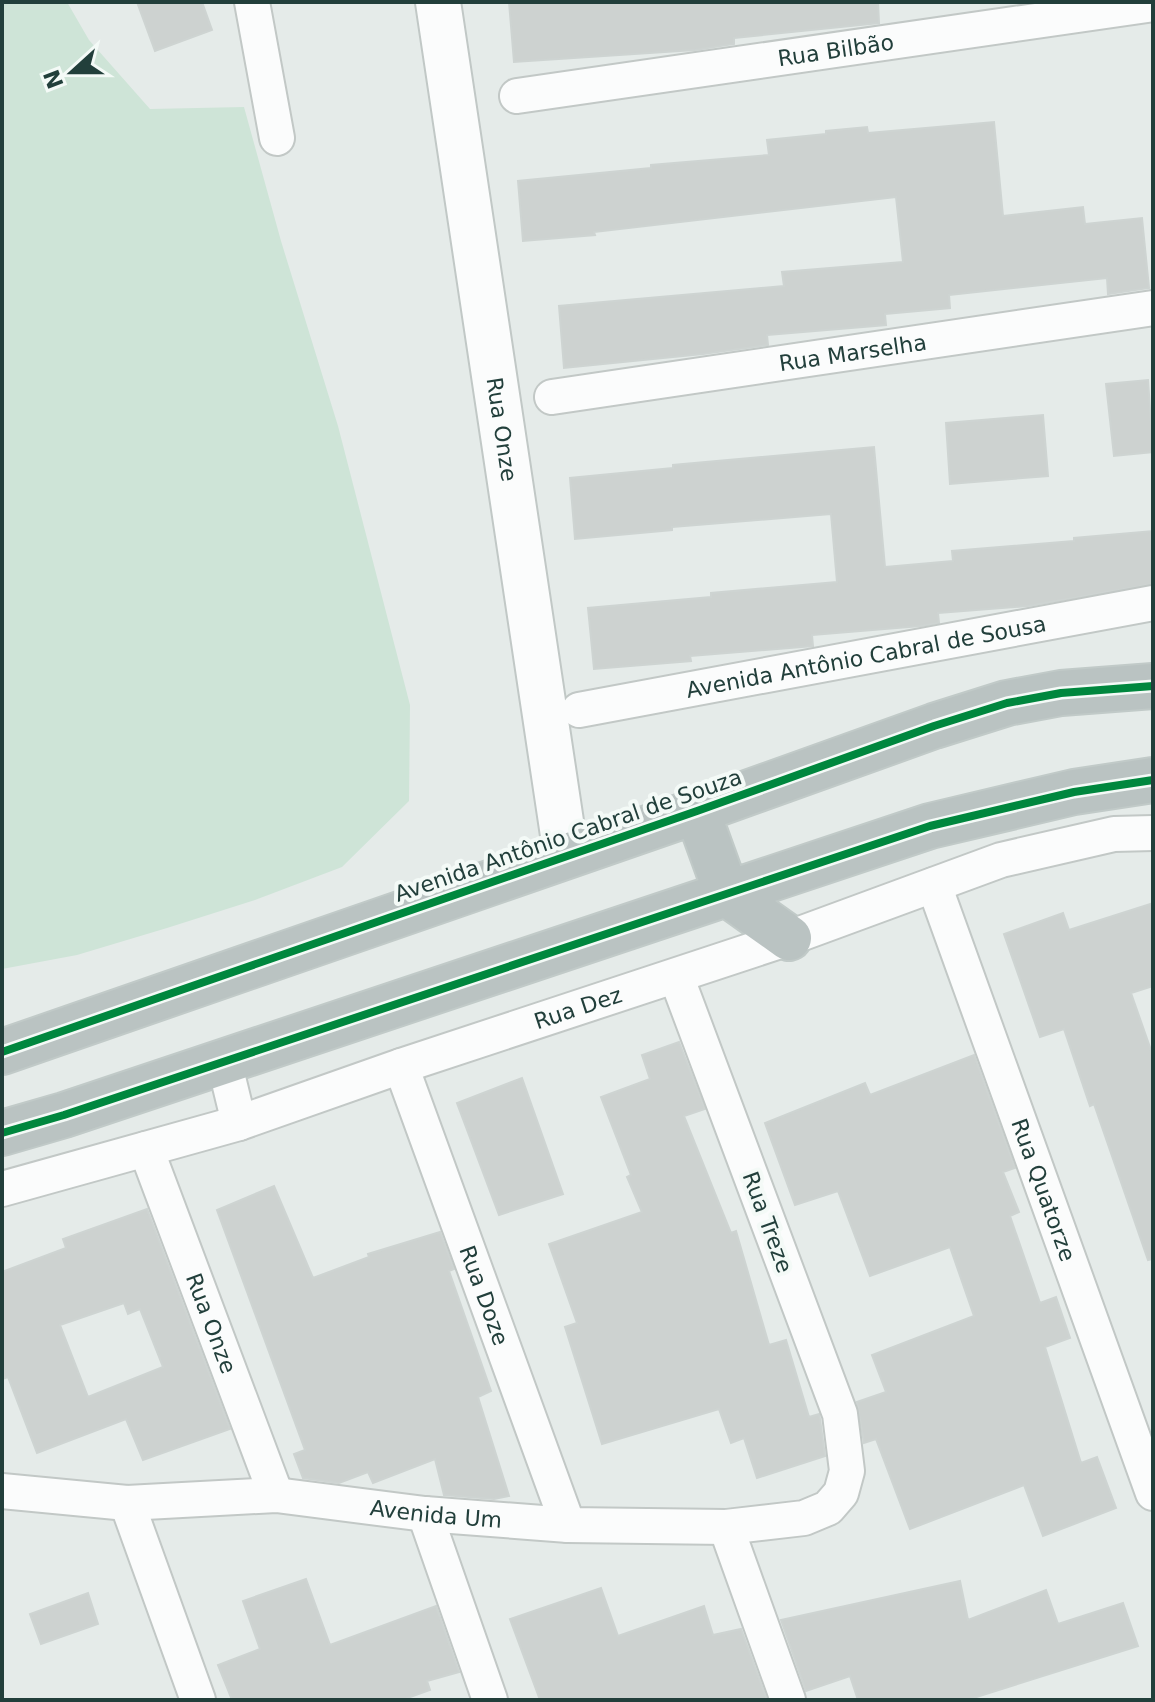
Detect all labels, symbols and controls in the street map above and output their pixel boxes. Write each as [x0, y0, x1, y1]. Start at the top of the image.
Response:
street label: Rua Bilbão [776, 30, 895, 71]
north arrow [32, 32, 112, 112]
text: N [39, 66, 69, 92]
street label: Rua Marselha [777, 330, 928, 376]
street label: Rua Onze [481, 375, 522, 483]
street label: Avenida Antônio Cabral de Sousa [684, 611, 1048, 703]
street label: Avenida Antônio Cabral de Souza [391, 764, 745, 907]
street label: Rua Dez [531, 982, 625, 1034]
street label: Rua Quatorze [1006, 1115, 1080, 1265]
street label: Rua Treze [738, 1168, 797, 1276]
street label: Rua Doze [454, 1242, 514, 1349]
street label: Rua Onze [181, 1270, 241, 1377]
street label: Avenida Um [369, 1495, 503, 1533]

